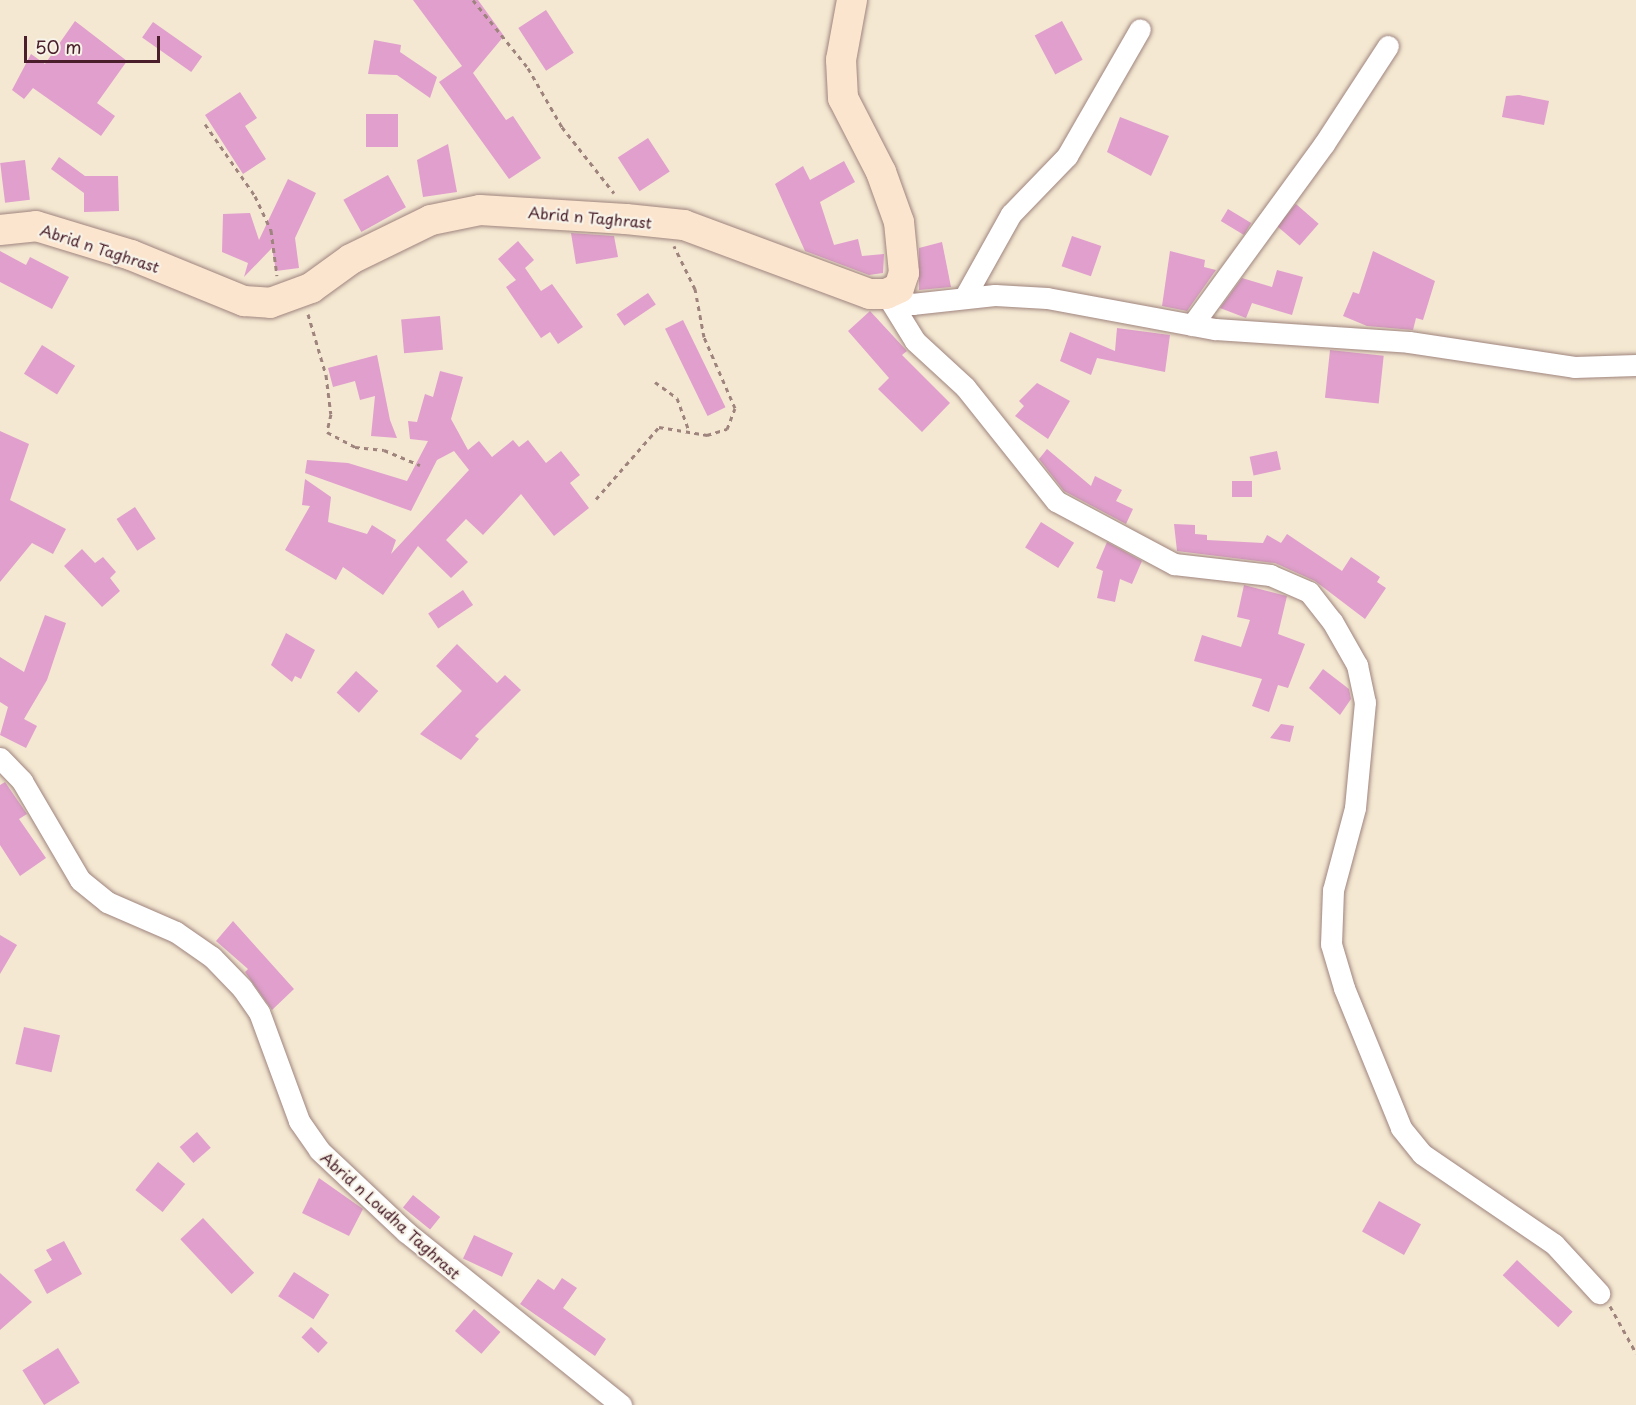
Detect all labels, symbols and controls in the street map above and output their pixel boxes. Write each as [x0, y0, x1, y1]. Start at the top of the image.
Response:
scale bar [27, 24, 164, 62]
text: 50 m [35, 33, 82, 60]
street label: Abrid n Taghrast [527, 203, 653, 231]
street label: Abrid n Taghrast [38, 220, 162, 276]
street label: Abrid n Loudha Taghrast [318, 1148, 464, 1282]

